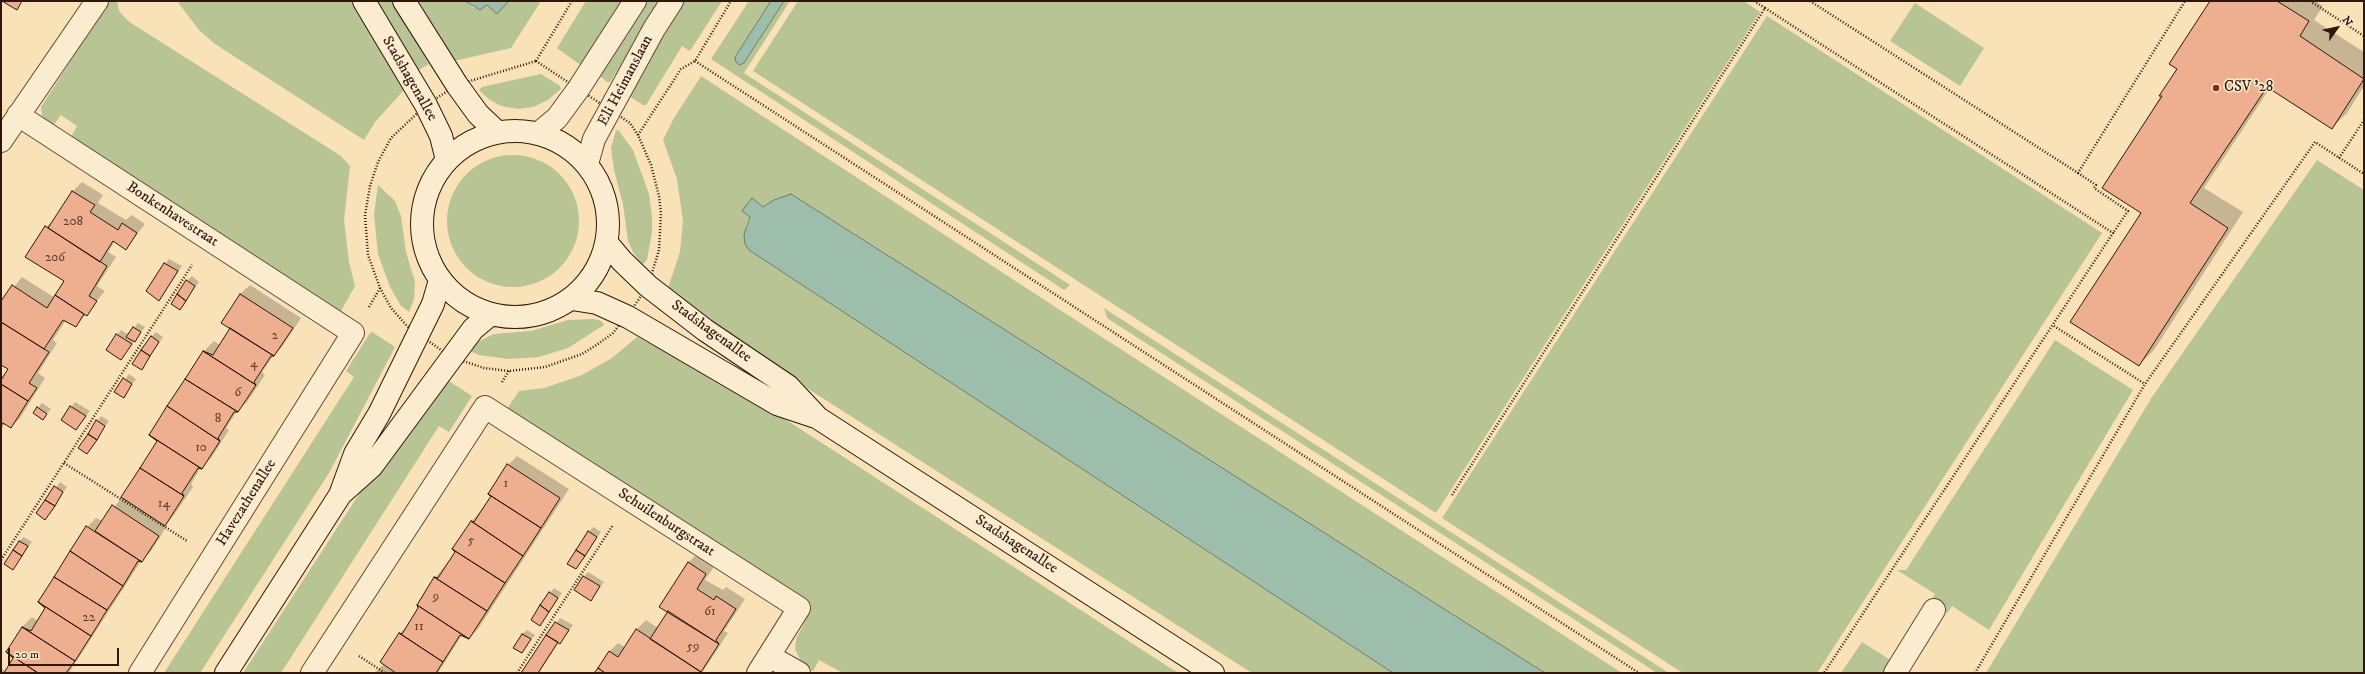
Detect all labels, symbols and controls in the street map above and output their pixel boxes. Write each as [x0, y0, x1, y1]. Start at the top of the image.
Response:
north arrow [2317, 8, 2357, 48]
text: N [2339, 14, 2355, 29]
street label: Stadshagenallee [377, 33, 441, 125]
street label: Eli Heimanslaan [595, 33, 657, 129]
place label: CSV '28 [2224, 79, 2273, 97]
marker: CSV '28 [2211, 83, 2221, 93]
street label: Bonkenhavestraat [123, 179, 221, 251]
house number: 208 [63, 214, 83, 230]
house number: 206 [45, 250, 65, 266]
street label: Stadshagenallee [667, 297, 755, 367]
house number: 2 [272, 328, 278, 344]
house number: 4 [250, 356, 258, 372]
house number: 6 [235, 385, 241, 401]
house number: 8 [215, 411, 221, 427]
house number: 10 [195, 440, 207, 456]
street label: Havezathenallee [213, 456, 281, 550]
house number: 1 [504, 476, 508, 492]
street label: Schuilenburgstraat [614, 485, 718, 561]
house number: 14 [158, 496, 170, 512]
street label: Stadshagenallee [971, 512, 1061, 578]
house number: 5 [468, 533, 474, 549]
house number: 9 [433, 589, 439, 605]
house number: 61 [704, 604, 716, 620]
house number: 22 [83, 610, 95, 626]
house number: 11 [414, 619, 424, 635]
house number: 59 [687, 639, 699, 655]
scale bar [10, 640, 121, 666]
text: 20 m [15, 647, 39, 662]

